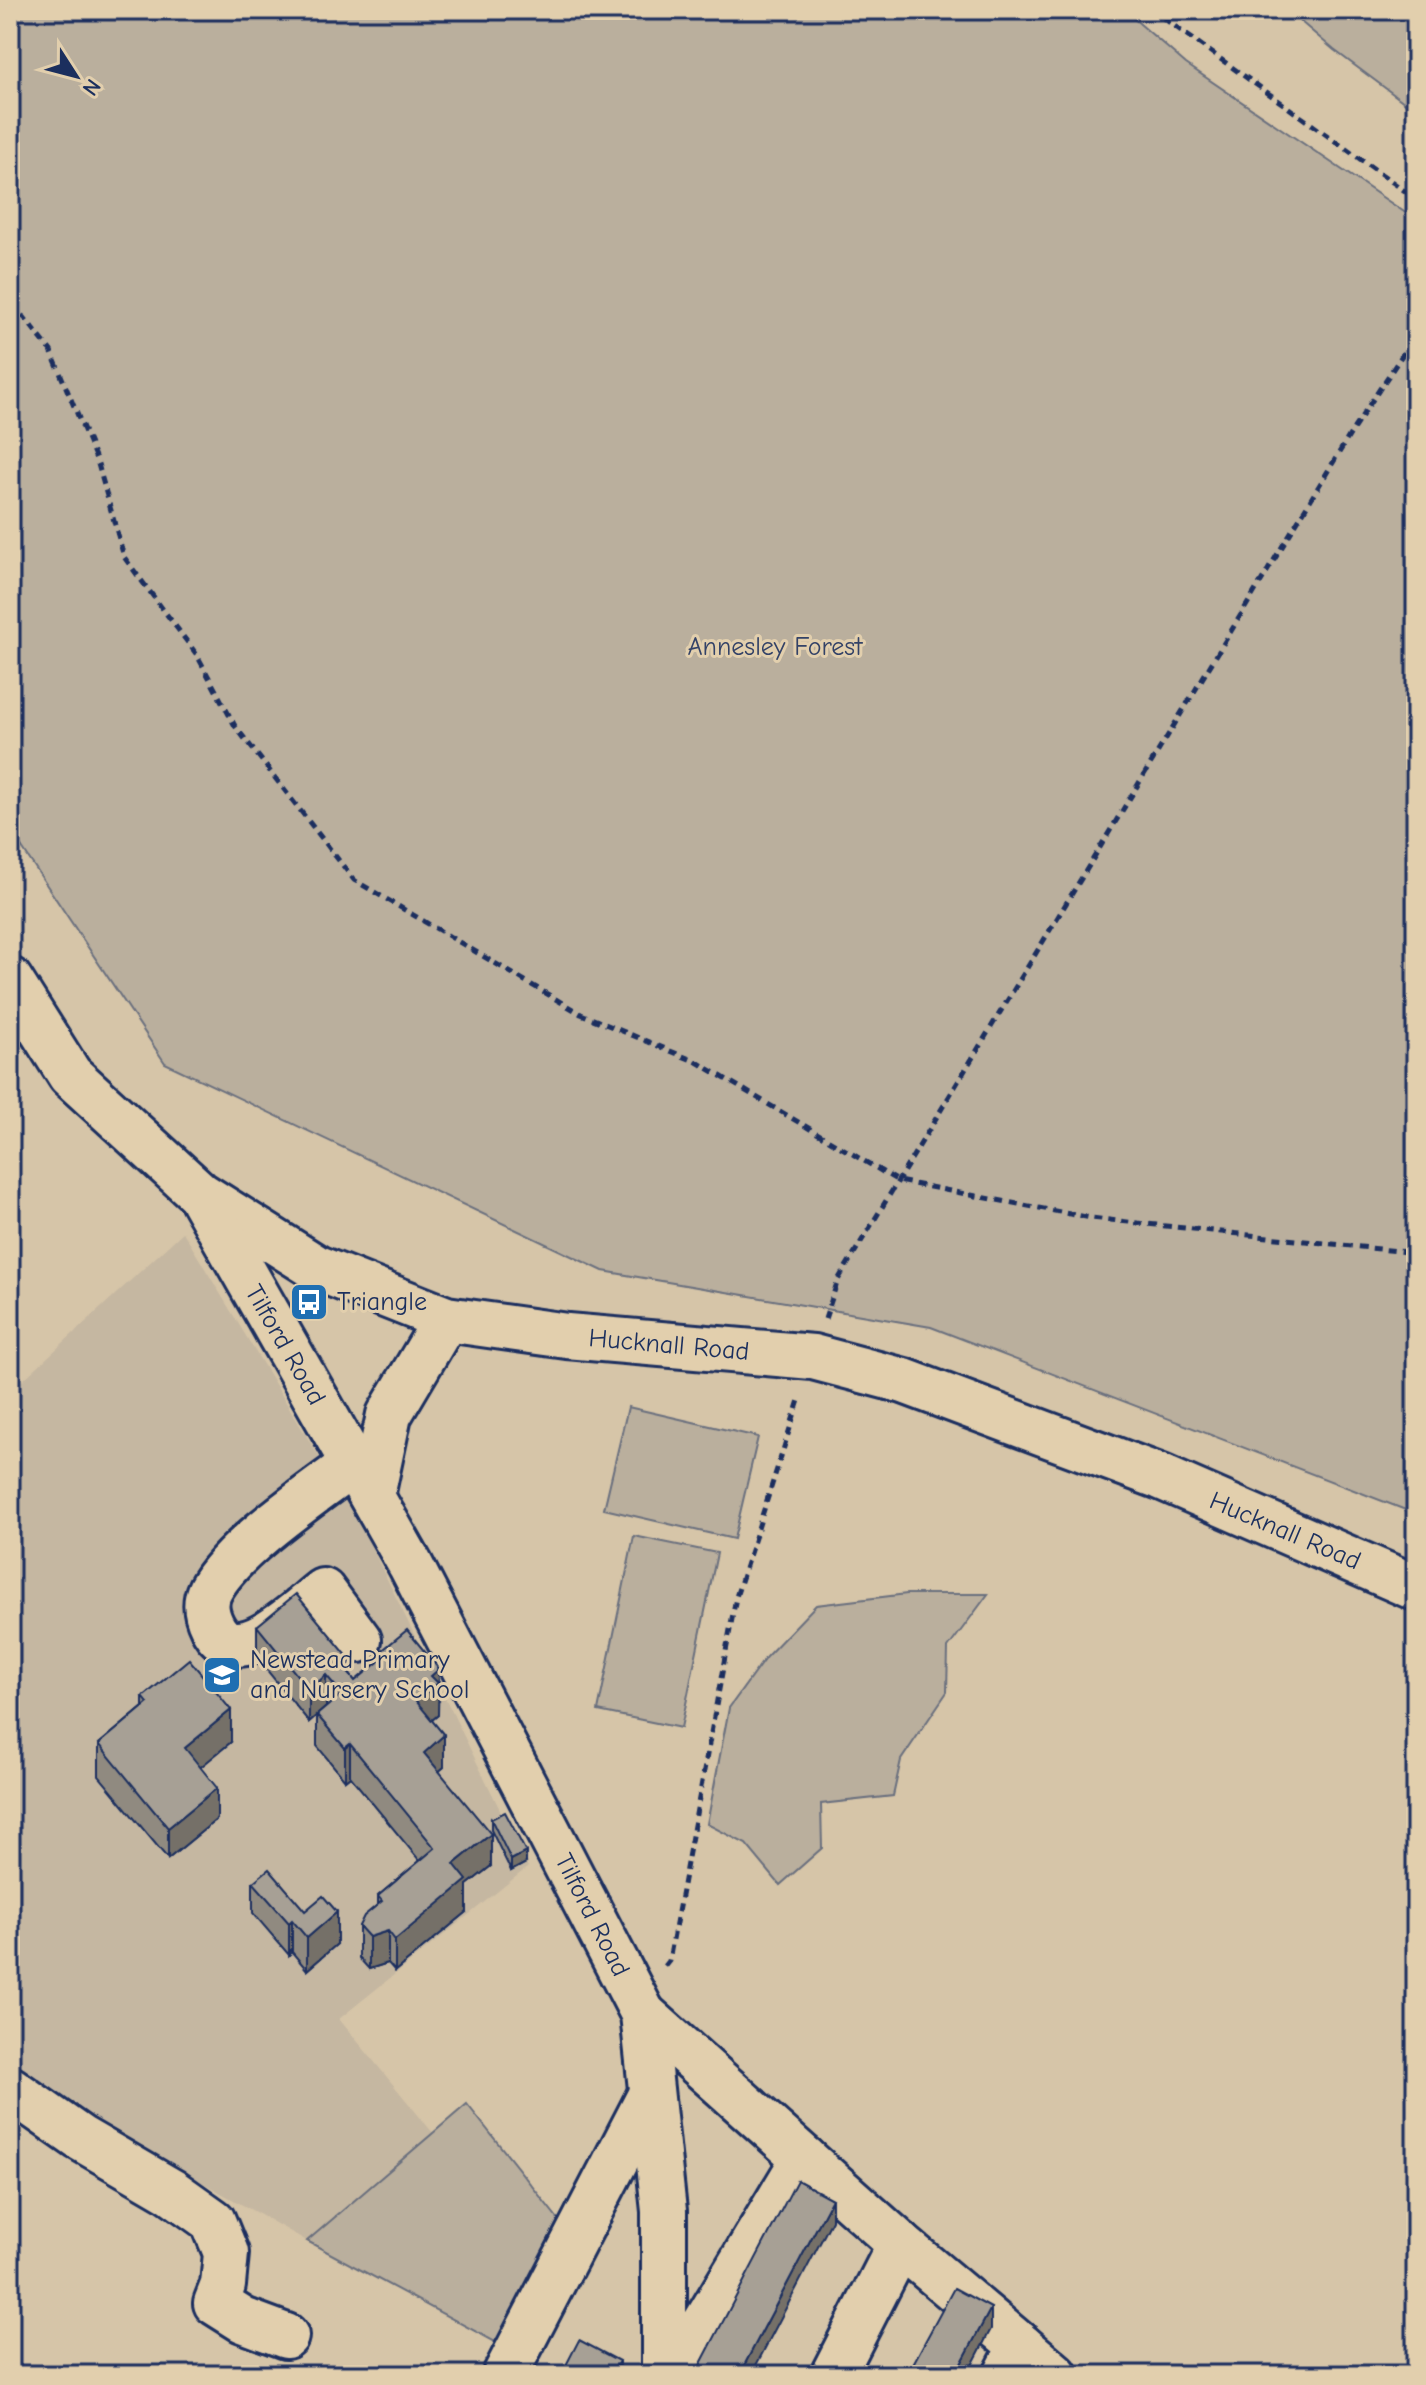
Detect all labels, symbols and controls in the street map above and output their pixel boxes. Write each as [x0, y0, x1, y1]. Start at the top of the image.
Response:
north arrow [36, 36, 116, 116]
text: N [77, 74, 106, 101]
park label: Annesley Forest [687, 632, 864, 662]
street label: Tilford Road [239, 1280, 331, 1410]
bus stop icon: Triangle [288, 1281, 330, 1323]
place label: Triangle [337, 1287, 427, 1317]
street label: Hucknall Road [587, 1323, 751, 1367]
street label: Hucknall Road [1205, 1486, 1365, 1576]
place label: Newstead Primary and Nursery School [250, 1645, 469, 1705]
school or university icon: Newstead Primary and Nursery School [201, 1654, 243, 1696]
street label: Tilford Road [548, 1849, 636, 1981]

